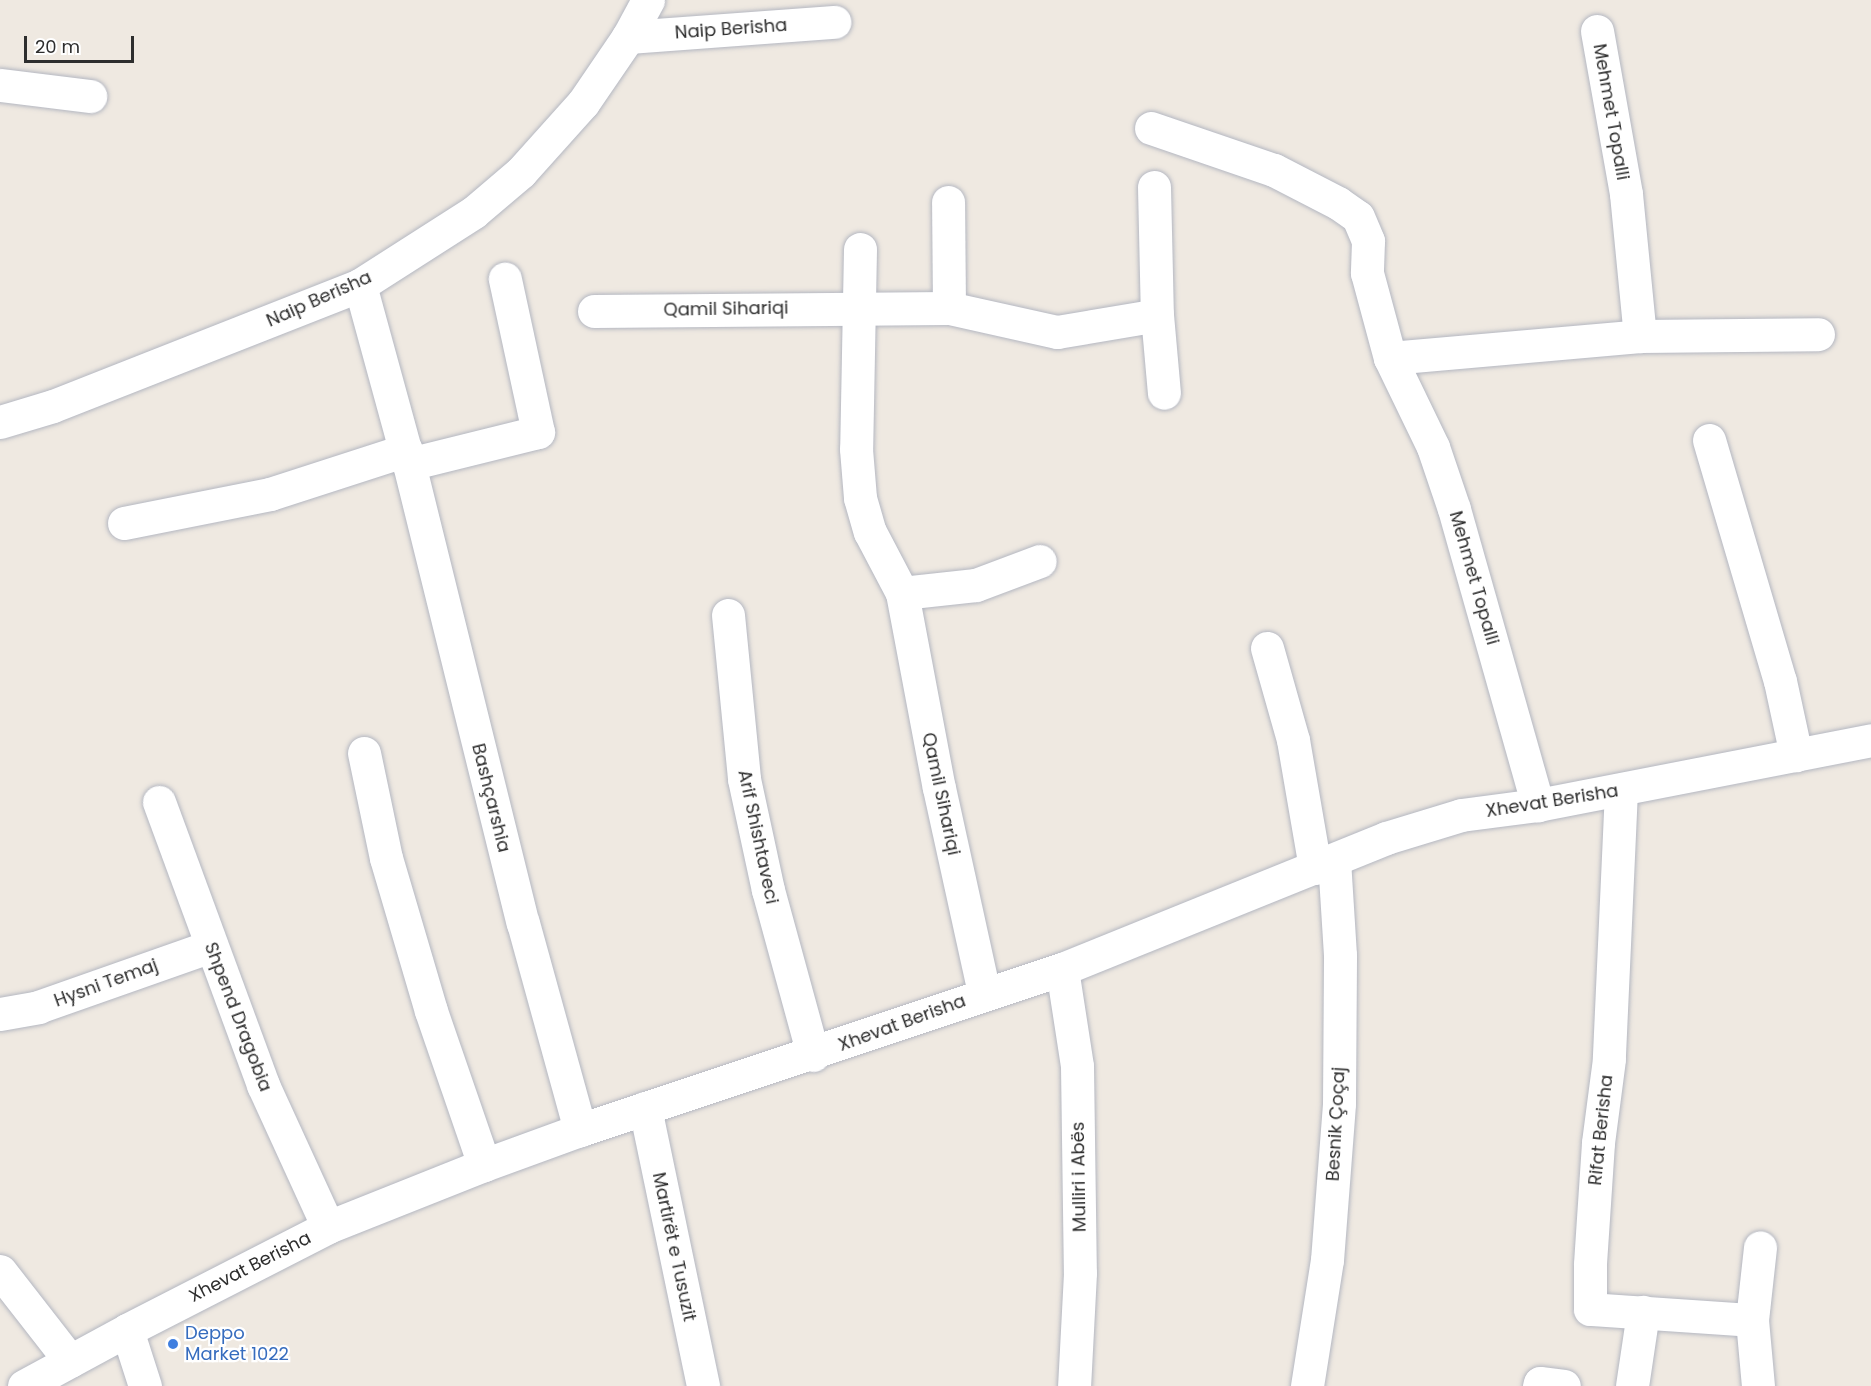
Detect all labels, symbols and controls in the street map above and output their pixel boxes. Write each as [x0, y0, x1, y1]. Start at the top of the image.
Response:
street label: Naip Berisha [674, 14, 788, 44]
scale bar [27, 24, 136, 62]
text: 20 m [35, 34, 80, 59]
street label: Mehmet Topalli [1588, 42, 1634, 182]
street label: Naip Berisha [263, 266, 375, 332]
street label: Qamil Sihariqi [663, 297, 789, 321]
street label: Mehmet Topalli [1445, 509, 1503, 647]
street label: Qamil Sihariqi [917, 731, 965, 857]
street label: Bashçarshia [467, 741, 515, 855]
street label: Arif Shishtaveci [733, 768, 783, 906]
street label: Xhevat Berisha [1484, 780, 1620, 822]
street label: Shpend Dragobia [200, 939, 276, 1095]
street label: Hysni Temaj [51, 954, 161, 1012]
street label: Xhevat Berisha [835, 990, 969, 1056]
street label: Besnik Çoçaj [1322, 1066, 1350, 1182]
street label: Rifat Berisha [1584, 1074, 1618, 1186]
street label: Mulliri i Abës [1067, 1122, 1091, 1232]
street label: Martirët e Tusuzit [648, 1170, 700, 1324]
street label: Xhevat Berisha [185, 1227, 315, 1307]
place label: Deppo Market 1022 [185, 1323, 289, 1366]
marker: Deppo Market 1022 [166, 1337, 180, 1351]

